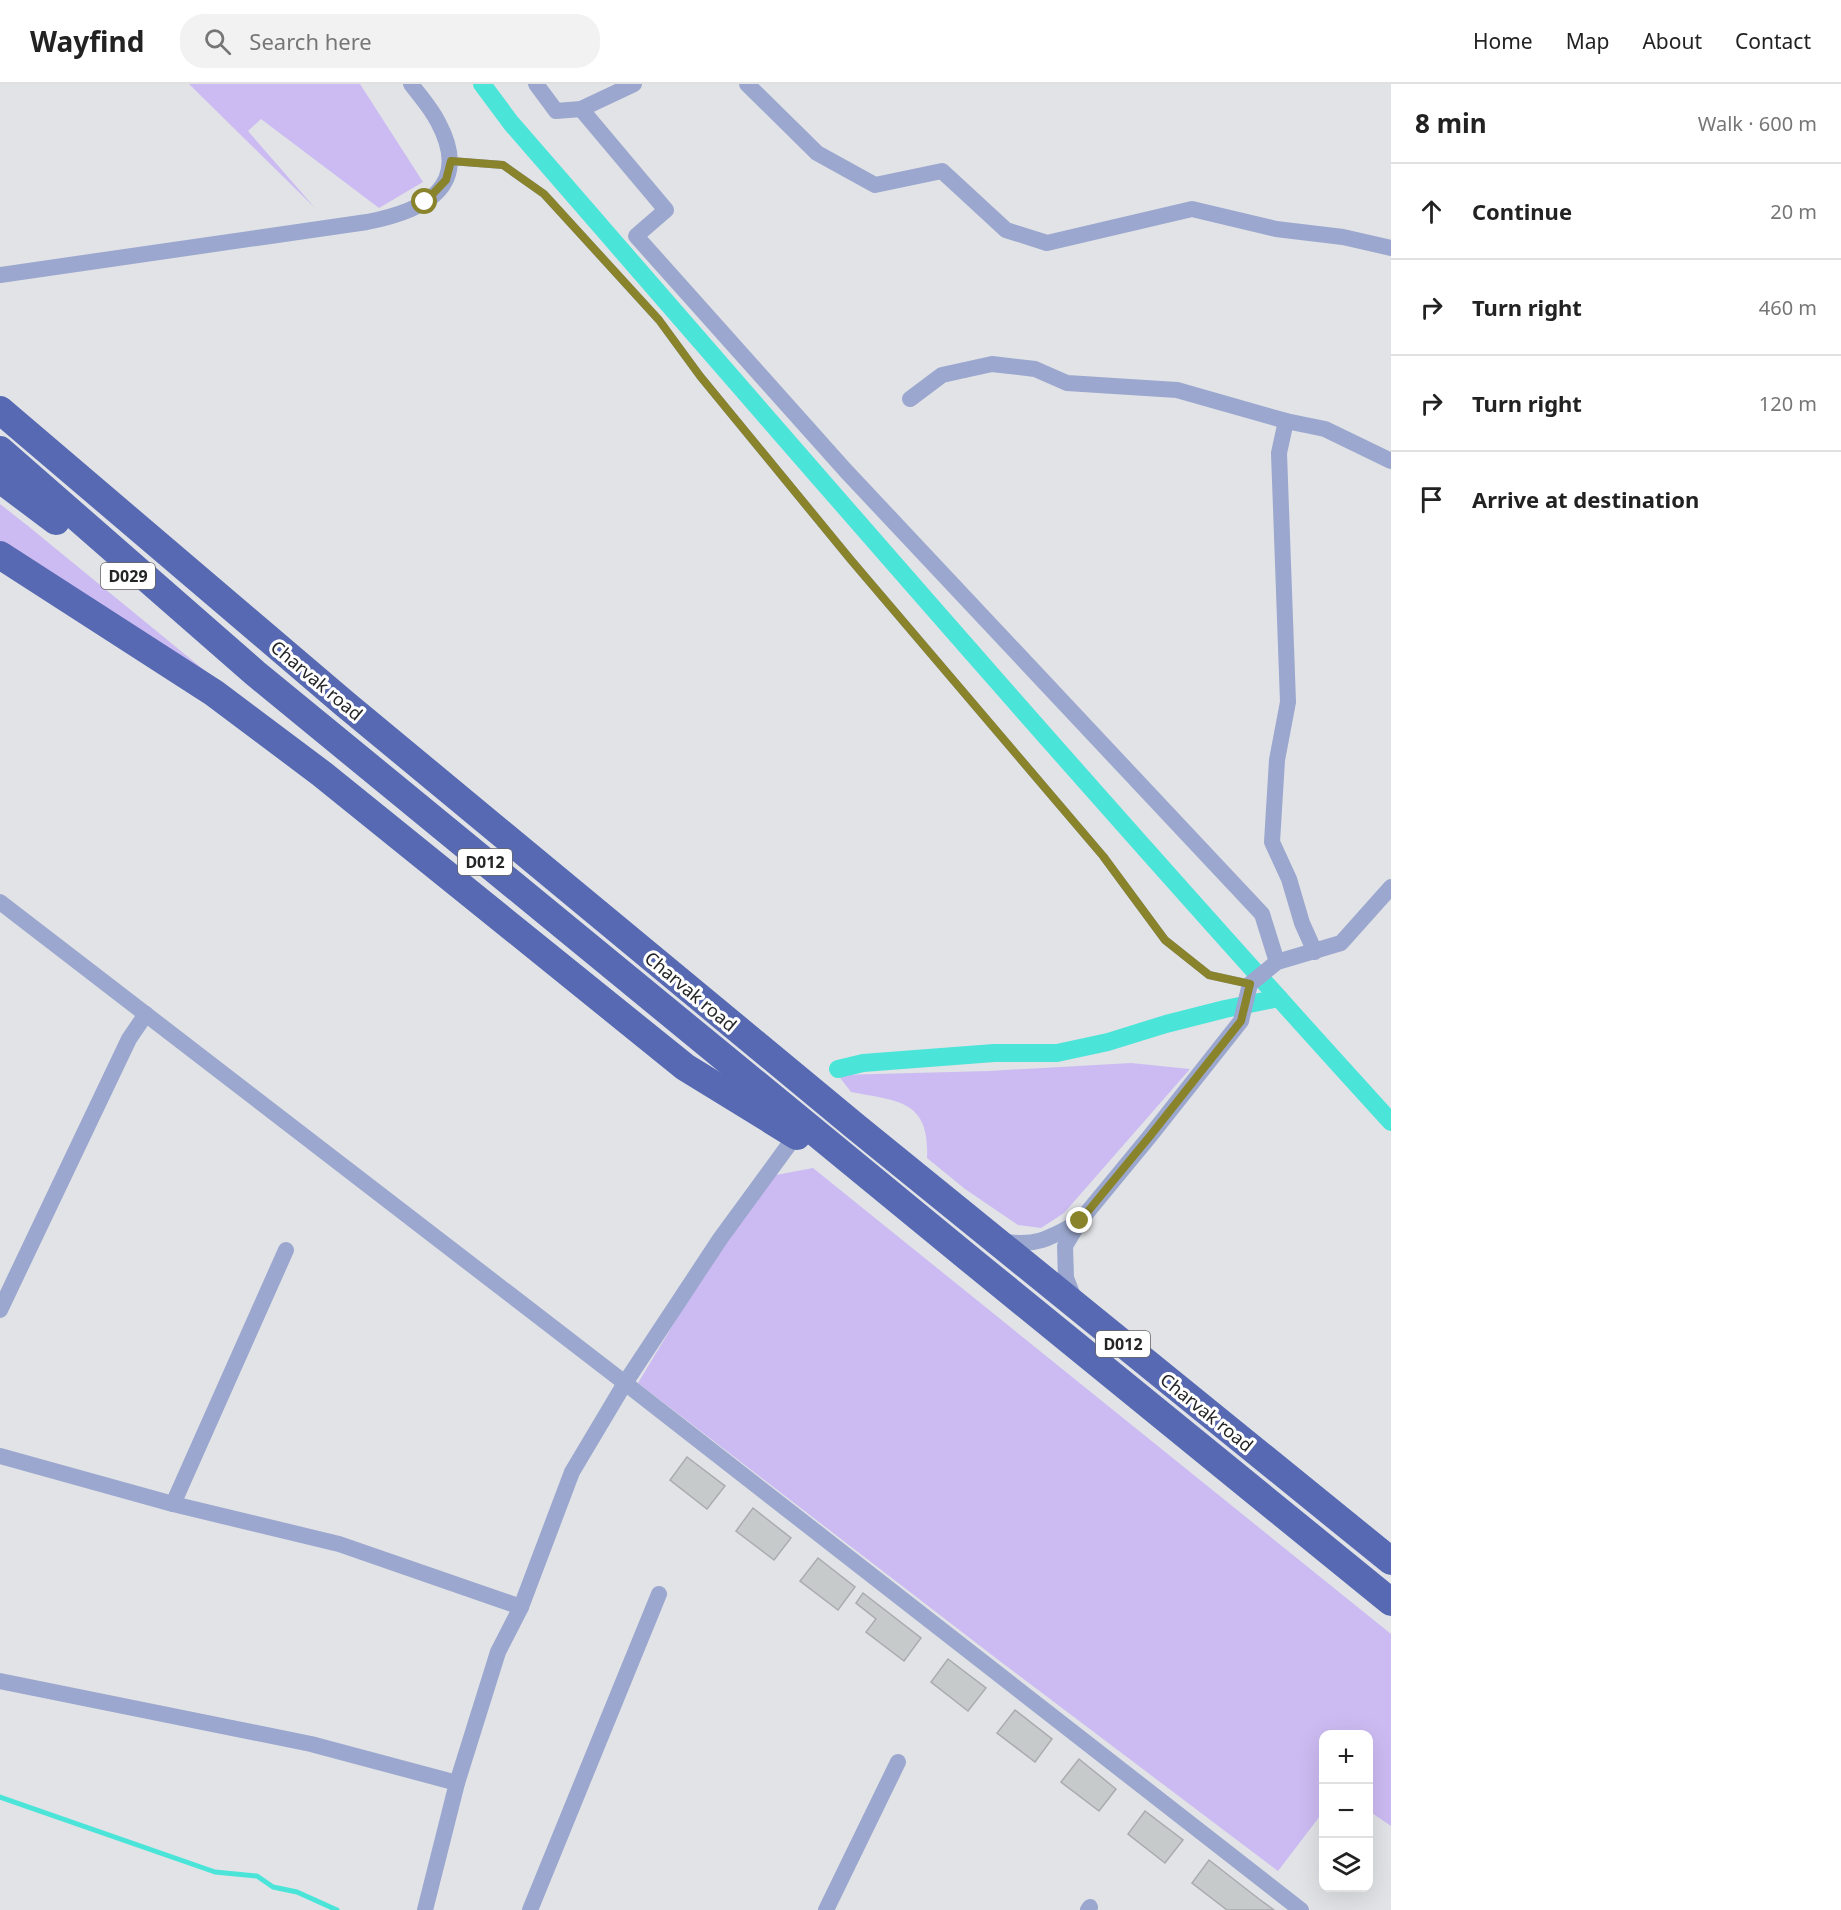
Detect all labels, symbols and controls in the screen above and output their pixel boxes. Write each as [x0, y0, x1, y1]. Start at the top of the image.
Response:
search box [180, 14, 600, 68]
text: Wayfind [30, 22, 144, 60]
icon: search [201, 25, 234, 58]
text: Search here [249, 26, 372, 56]
text: Home [1473, 27, 1533, 55]
text: Map [1566, 27, 1609, 55]
text: About [1642, 27, 1702, 55]
text: Contact [1735, 27, 1811, 55]
text: 8 min [1415, 105, 1487, 141]
text: Walk · 600 m [1698, 110, 1817, 137]
route start [411, 188, 437, 214]
icon: ahead [1415, 195, 1448, 228]
text: Continue [1472, 196, 1572, 226]
text: 20 m [1770, 198, 1817, 225]
icon: right [1415, 291, 1448, 324]
text: Turn right [1472, 292, 1582, 322]
text: 460 m [1759, 294, 1817, 321]
icon: right [1415, 387, 1448, 420]
text: Turn right [1472, 388, 1582, 418]
text: 120 m [1759, 390, 1817, 417]
icon: arrive [1415, 483, 1448, 516]
text: Arrive at destination [1472, 484, 1699, 514]
road number: D029 [101, 563, 155, 589]
street label: Charvak road [266, 635, 368, 725]
road number: D012 [458, 849, 512, 875]
street label: Charvak road [640, 946, 742, 1036]
route end [1066, 1207, 1092, 1233]
road number: D012 [1096, 1331, 1150, 1357]
street label: Charvak road [1156, 1367, 1258, 1457]
map controls [1319, 1730, 1373, 1892]
button: + [1319, 1730, 1373, 1784]
button: − [1319, 1784, 1373, 1838]
button: layers [1319, 1838, 1373, 1892]

